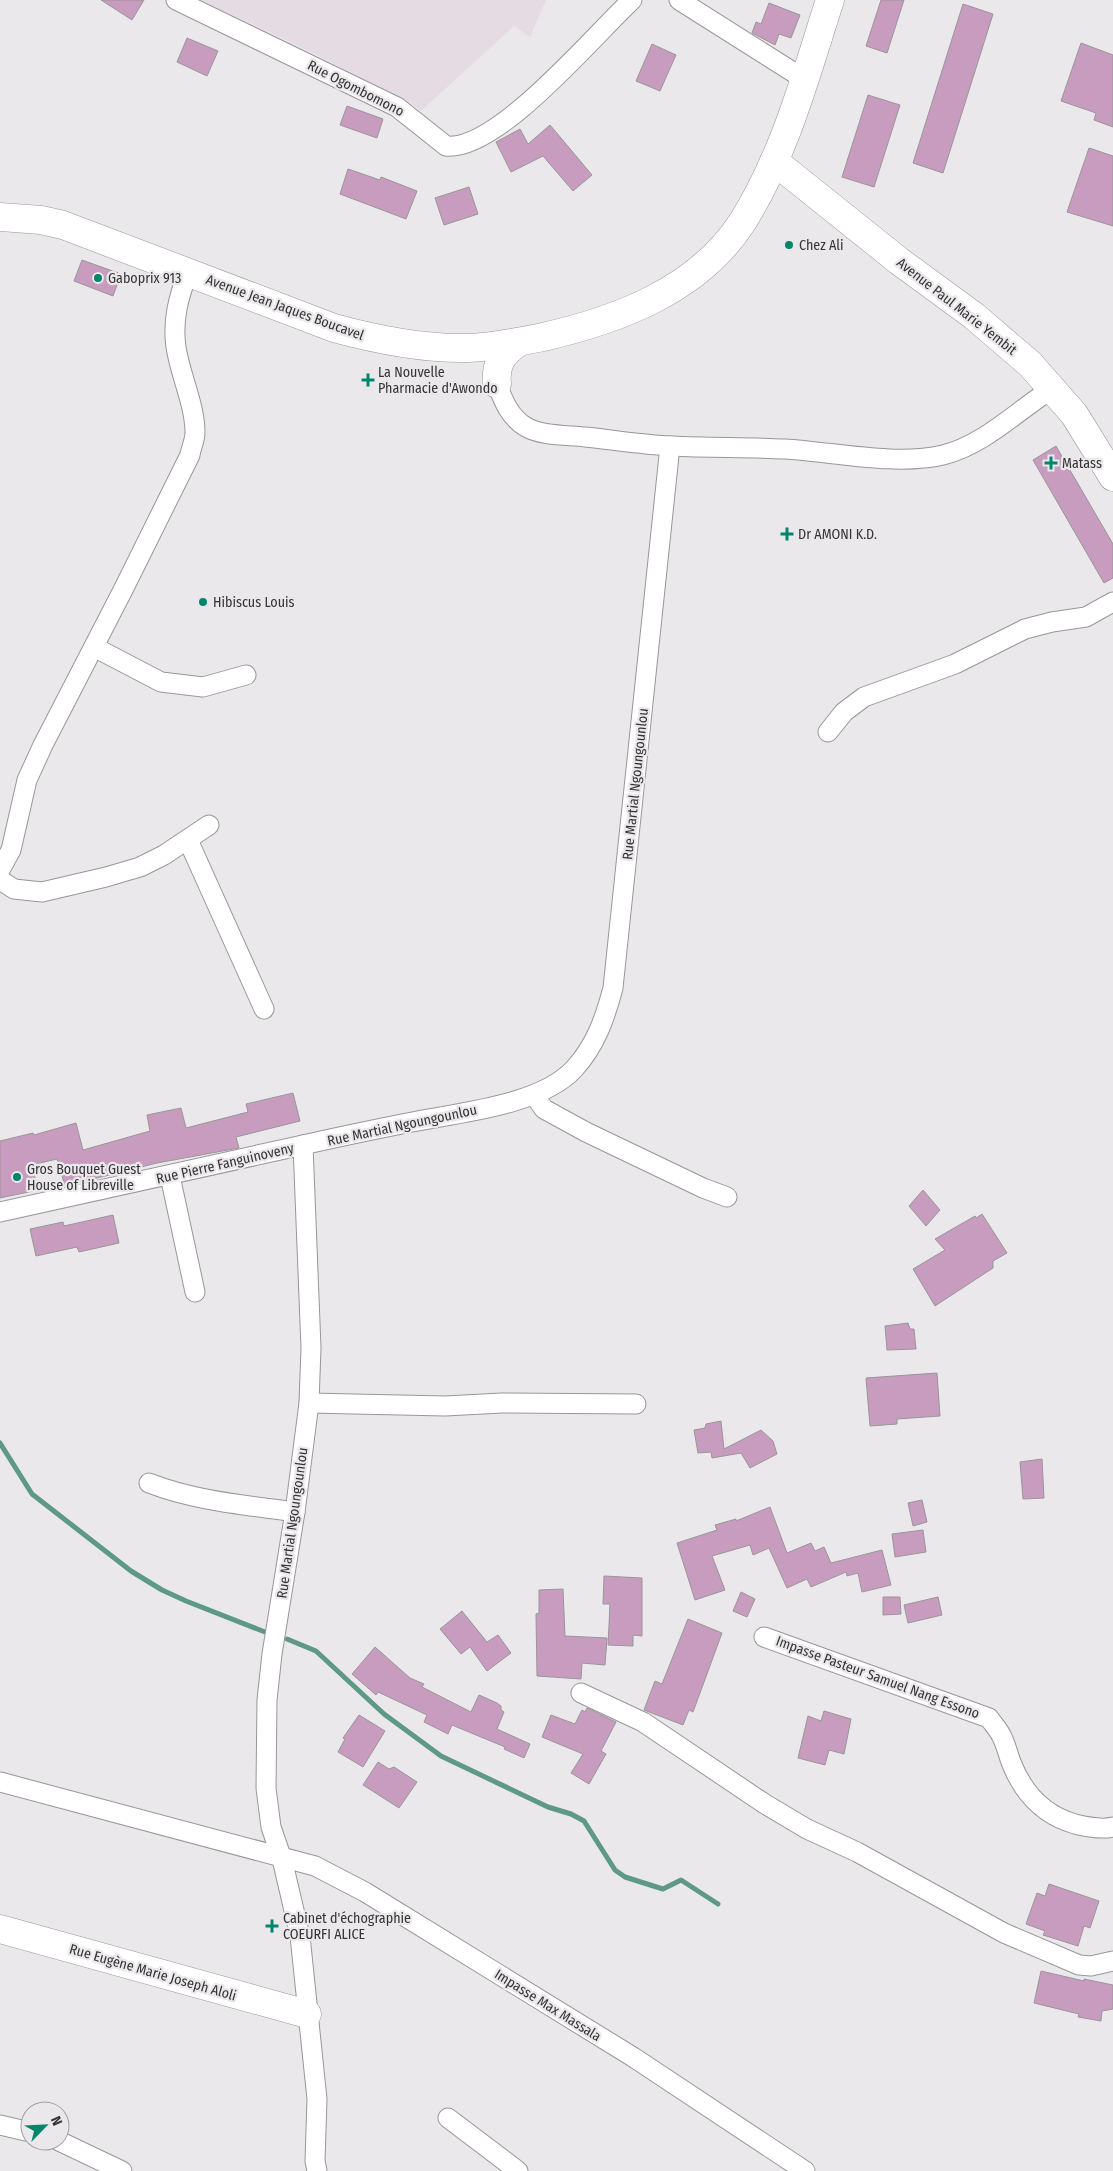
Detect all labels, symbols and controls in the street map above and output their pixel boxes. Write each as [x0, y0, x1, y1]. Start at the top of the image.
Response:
street label: Rue Ogombomono [305, 57, 407, 120]
place label: Chez Ali [799, 237, 844, 254]
marker: Chez Ali [783, 239, 795, 251]
street label: Avenue Paul Marie Yembit [893, 254, 1021, 359]
place label: Gaboprix 913 [108, 270, 181, 287]
street label: Avenue Jean Jaques Boucavel [204, 271, 366, 344]
marker: Gaboprix 913 [92, 272, 104, 284]
place label: La Nouvelle Pharmacie d'Awondo [378, 364, 498, 397]
marker: La Nouvelle Pharmacie d'Awondo [362, 374, 374, 386]
place label: Matass [1062, 455, 1102, 472]
marker: Matass [1044, 456, 1058, 470]
place label: Dr AMONI K.D. [798, 526, 877, 543]
marker: Dr AMONI K.D. [780, 527, 794, 541]
place label: Hibiscus Louis [213, 594, 295, 611]
marker: Hibiscus Louis [197, 596, 209, 608]
street label: Rue Martial Ngoungounlou [619, 707, 652, 861]
street label: Rue Martial Ngoungounlou [326, 1101, 478, 1150]
street label: Rue Pierre Fanguinoveny [155, 1139, 296, 1188]
place label: Gros Bouquet Guest House of Libreville [27, 1161, 141, 1194]
marker: Gros Bouquet Guest House of Libreville [11, 1171, 23, 1183]
street label: Rue Martial Ngoungounlou [273, 1446, 312, 1600]
street label: Impasse Pasteur Samuel Nang Essono [774, 1633, 982, 1722]
place label: Cabinet d'échographie COEURFI ALICE [283, 1910, 411, 1943]
marker: Cabinet d'échographie COEURFI ALICE [265, 1919, 279, 1933]
street label: Rue Eugène Marie Joseph Aloli [67, 1940, 238, 2004]
street label: Impasse Max Massala [491, 1966, 604, 2045]
north arrow [20, 2101, 70, 2151]
text: N [47, 2114, 66, 2128]

